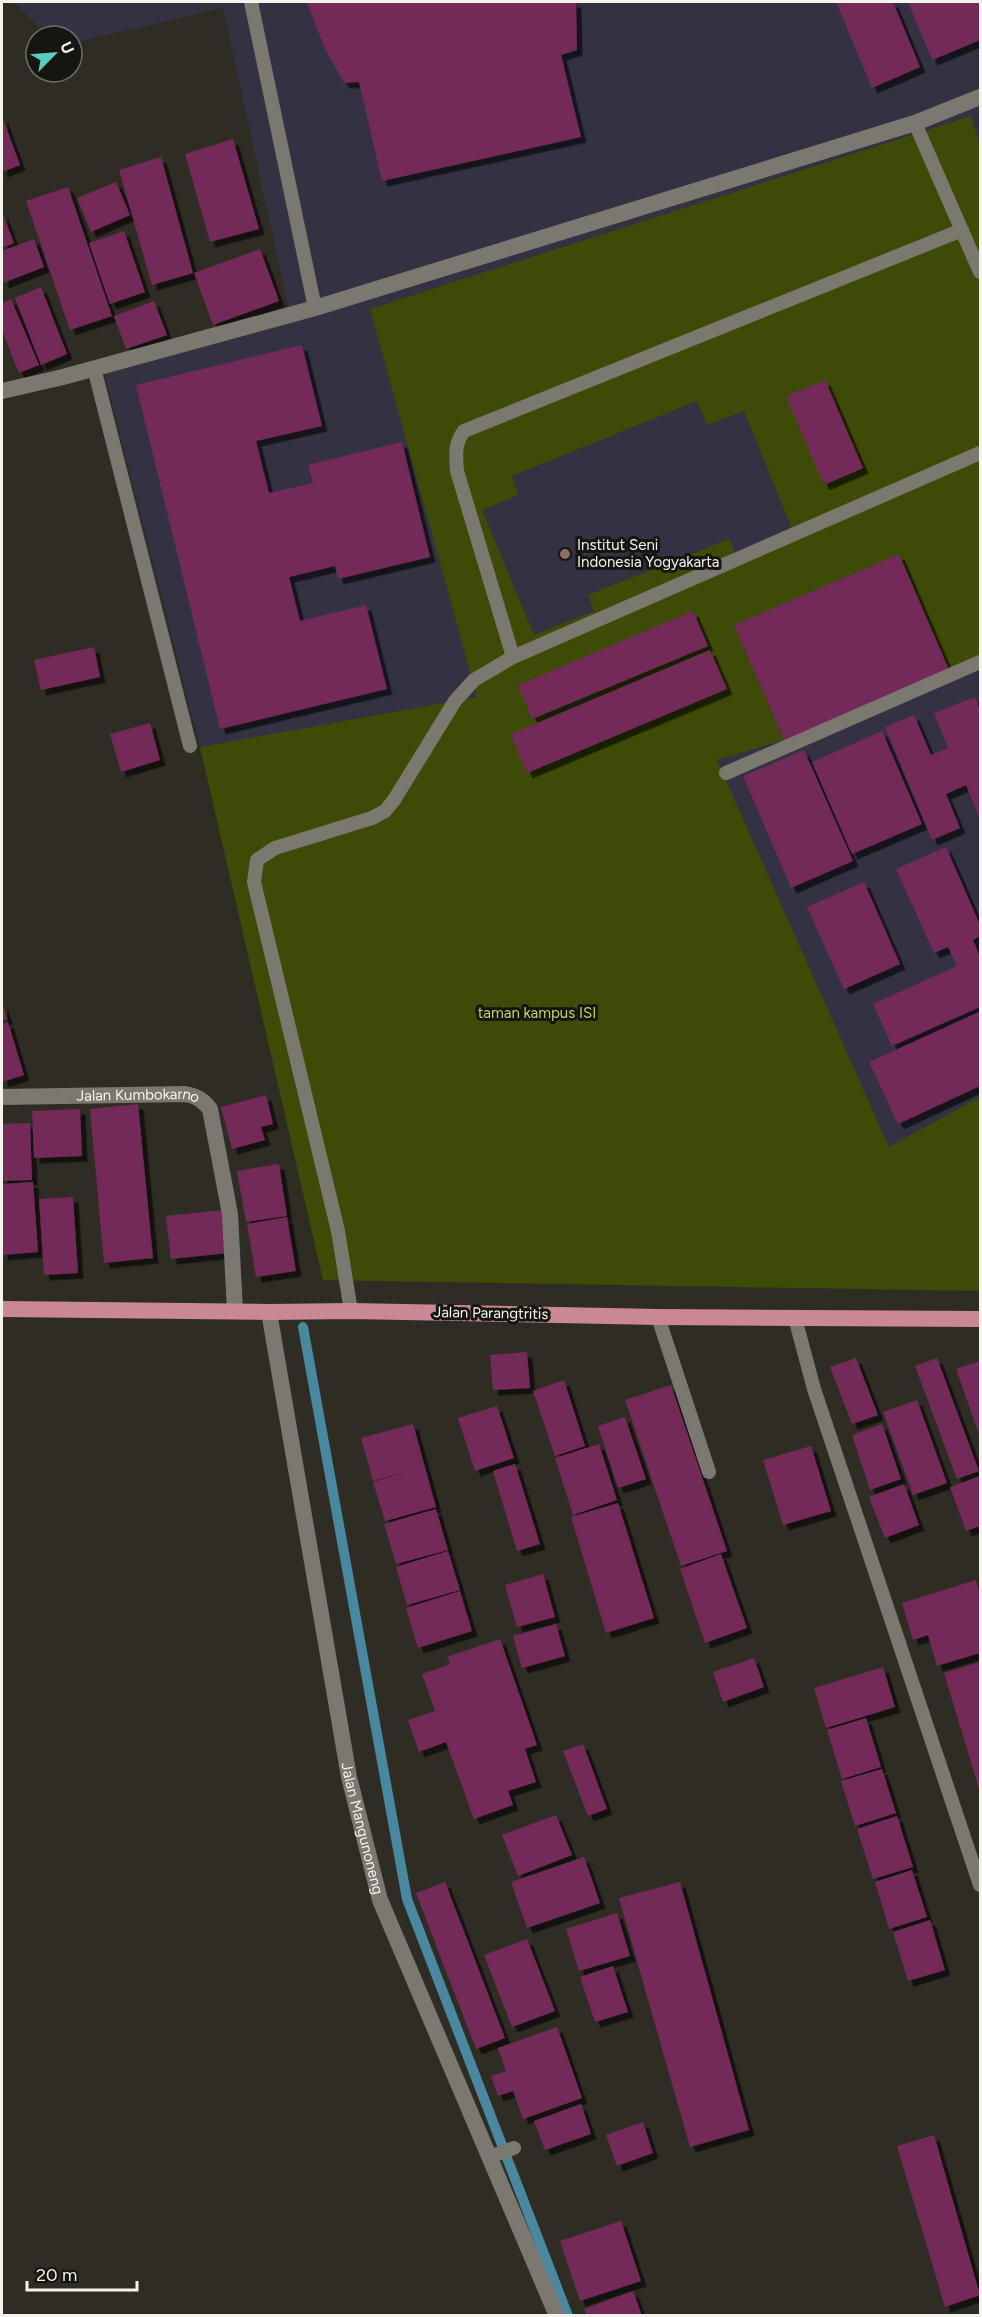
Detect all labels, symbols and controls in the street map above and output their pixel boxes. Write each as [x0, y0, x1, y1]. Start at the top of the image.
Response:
north arrow [24, 24, 84, 84]
text: U [56, 39, 78, 57]
place label: Institut Seni Indonesia Yogyakarta [577, 536, 719, 571]
marker: Institut Seni Indonesia Yogyakarta [558, 547, 572, 561]
park label: taman kampus ISI [478, 1004, 596, 1022]
street label: Jalan Kumbokarno [76, 1085, 203, 1107]
street label: Jalan Parangtritis [433, 1303, 549, 1323]
street label: Jalan Mangunoneng [338, 1761, 387, 1896]
scale bar [27, 2254, 136, 2292]
text: 20 m [36, 2264, 77, 2286]

